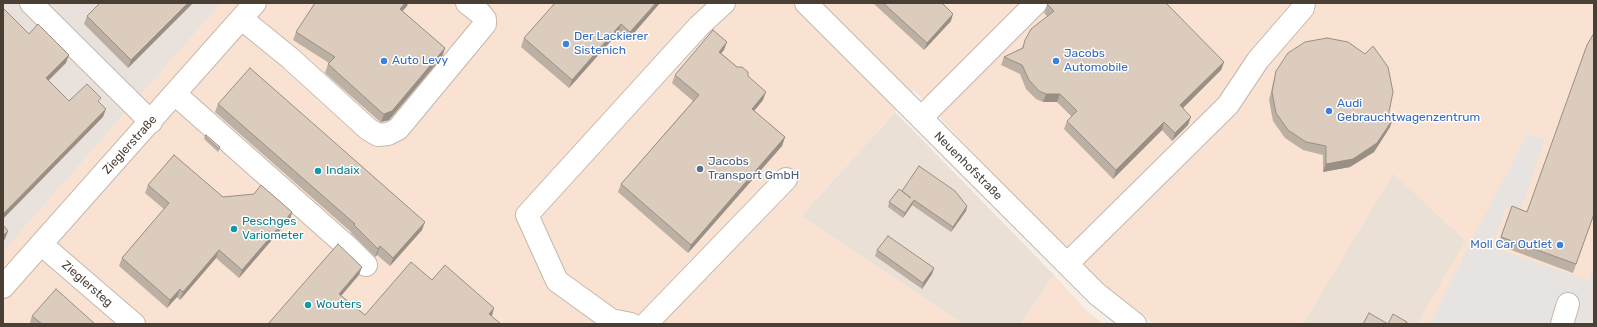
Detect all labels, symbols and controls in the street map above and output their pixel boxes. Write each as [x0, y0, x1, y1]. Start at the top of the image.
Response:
place label: Der Lackierer Sistenich [574, 30, 648, 58]
marker: Der Lackierer Sistenich [561, 39, 571, 49]
place label: Jacobs Automobile [1064, 47, 1128, 75]
place label: Auto Levy [392, 54, 448, 68]
marker: Auto Levy [379, 56, 389, 66]
marker: Jacobs Automobile [1051, 56, 1061, 66]
place label: Audi Gebrauchtwagenzentrum [1337, 97, 1480, 125]
marker: Audi Gebrauchtwagenzentrum [1324, 106, 1334, 116]
street label: Zieglerstraße [100, 113, 160, 177]
street label: Neuenhofstraße [931, 129, 1005, 203]
place label: Jacobs Transport GmbH [708, 155, 799, 183]
place label: Indaix [326, 164, 360, 178]
marker: Jacobs Transport GmbH [695, 164, 705, 174]
marker: Indaix [313, 166, 323, 176]
place label: Peschges Variometer [242, 215, 303, 243]
marker: Peschges Variometer [229, 224, 239, 234]
place label: Moll Car Outlet [1470, 238, 1552, 252]
marker: Moll Car Outlet [1555, 240, 1565, 250]
street label: Zieglersteg [59, 258, 115, 310]
place label: Wouters [316, 298, 362, 312]
marker: Wouters [303, 300, 313, 310]

